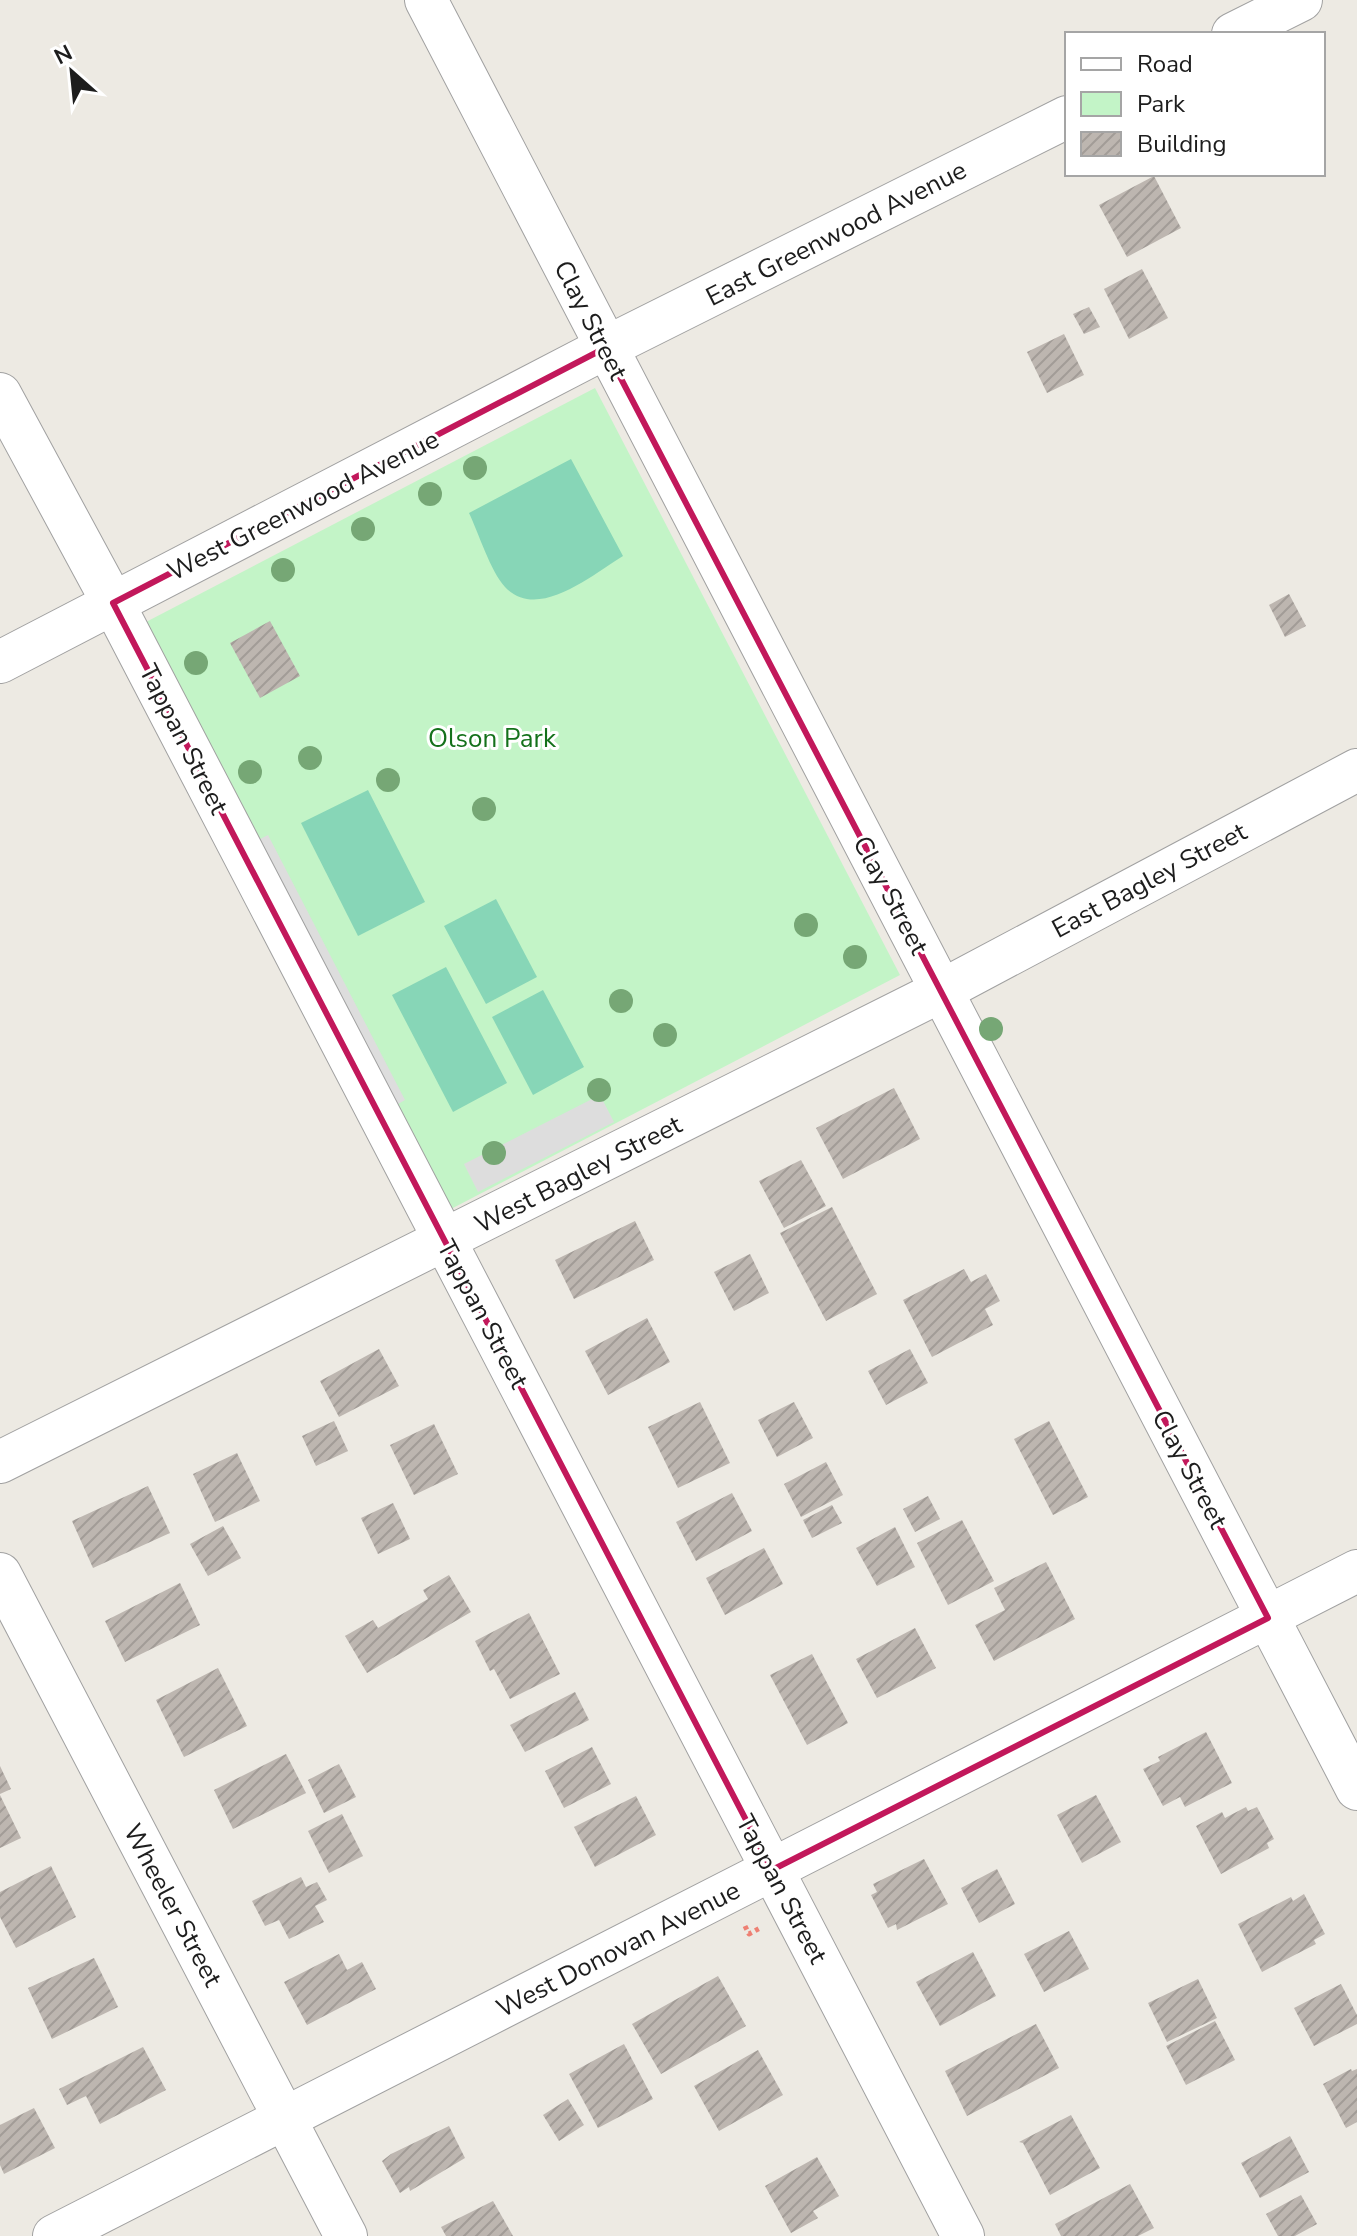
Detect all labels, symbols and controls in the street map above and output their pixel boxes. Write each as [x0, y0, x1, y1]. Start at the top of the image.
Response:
north arrow [32, 32, 112, 112]
legend [1065, 32, 1325, 176]
text: N [49, 38, 78, 72]
text: Road [1137, 48, 1193, 80]
text: Park [1137, 88, 1186, 120]
text: Building [1137, 128, 1227, 160]
street label: East Greenwood Avenue [700, 152, 973, 314]
street label: Clay Street [545, 254, 636, 387]
street label: West Greenwood Avenue [161, 422, 445, 589]
street label: Tappan Street [131, 658, 237, 821]
park label: Olson Park [428, 721, 557, 756]
street label: East Bagley Street [1046, 814, 1253, 947]
street label: Clay Street [845, 830, 937, 962]
street label: West Bagley Street [469, 1107, 688, 1242]
street label: Tappan Street [429, 1234, 537, 1396]
street label: Clay Street [1144, 1404, 1236, 1536]
street label: Tappan Street [728, 1809, 836, 1971]
street label: Wheeler Street [115, 1818, 231, 1993]
street label: West Donovan Avenue [491, 1873, 746, 2026]

